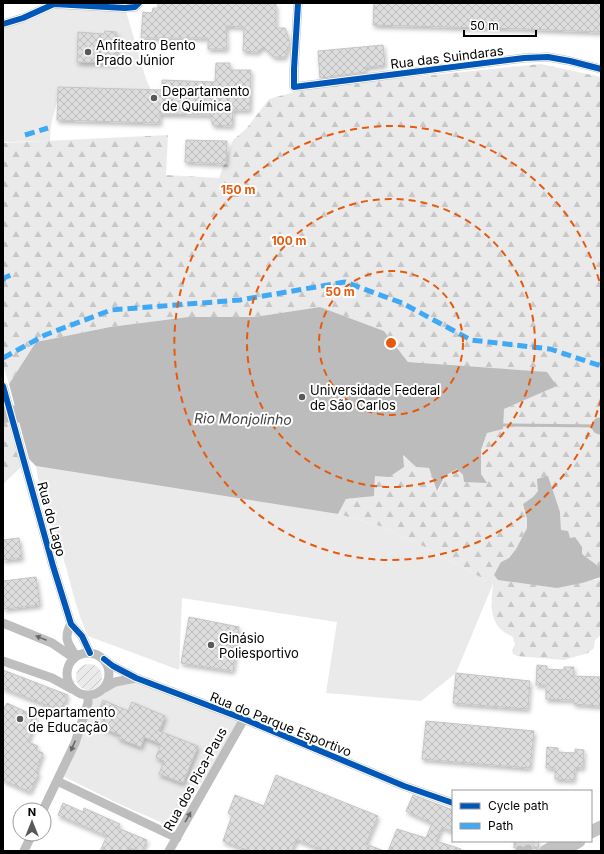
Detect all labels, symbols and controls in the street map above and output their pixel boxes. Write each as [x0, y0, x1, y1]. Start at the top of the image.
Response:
scale bar [464, 12, 536, 38]
text: 50 m [470, 18, 499, 33]
place label: Anfiteatro Bento Prado Júnior [96, 37, 196, 68]
street label: Rua das Suindaras [389, 42, 505, 72]
marker: Anfiteatro Bento Prado Júnior [83, 47, 93, 57]
place label: Departamento de Química [162, 83, 250, 114]
marker: Departamento de Química [149, 93, 159, 103]
text: 150 m [221, 182, 255, 197]
text: 100 m [271, 233, 307, 248]
text: 50 m [325, 284, 355, 299]
centre of rings [384, 336, 398, 350]
place label: Universidade Federal de São Carlos [310, 382, 440, 413]
marker: Universidade Federal de São Carlos [297, 392, 307, 402]
water label: Rio Monjolinho [194, 409, 292, 428]
street label: Rua do Lago [34, 480, 70, 558]
place label: Ginásio Poliesportivo [219, 630, 299, 661]
one-way arrow [34, 635, 46, 641]
marker: Ginásio Poliesportivo [206, 640, 216, 650]
street label: Rua do Parque Esportivo [208, 688, 354, 760]
place label: Departamento de Educação [28, 704, 116, 735]
marker: Departamento de Educação [15, 714, 25, 724]
street label: Rua dos Pica-Paus [160, 724, 230, 833]
one-way arrow [70, 740, 76, 752]
legend [452, 790, 592, 842]
text: Cycle path [488, 798, 549, 813]
north arrow [12, 802, 52, 842]
text: N [28, 805, 36, 819]
one-way arrow [185, 811, 192, 823]
text: Path [488, 818, 513, 833]

